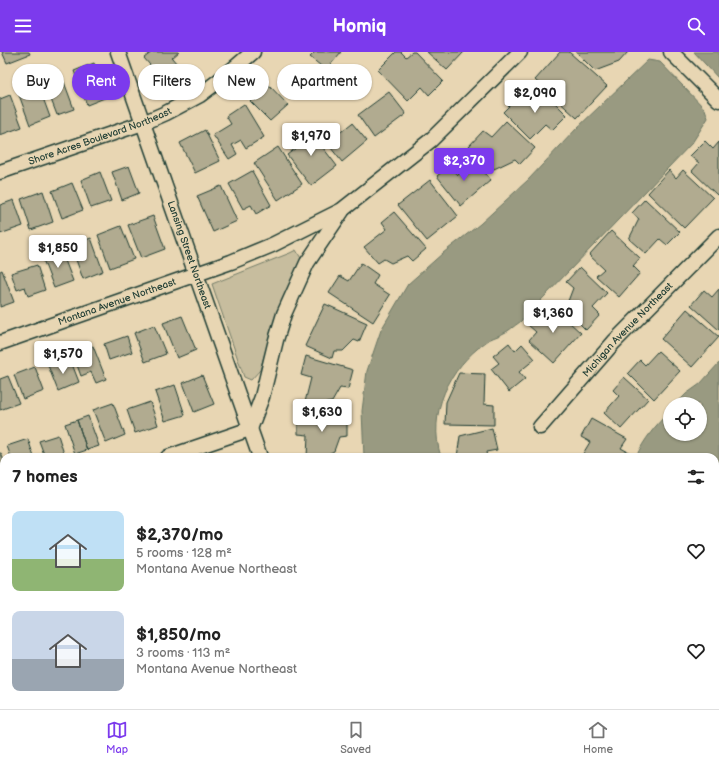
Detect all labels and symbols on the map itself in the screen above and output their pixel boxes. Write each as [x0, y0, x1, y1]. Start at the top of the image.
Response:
pin: $2,090 [502, 80, 568, 114]
street label: Shore Acres Boulevard Northeast [27, 105, 174, 168]
pin: $1,970 [278, 123, 344, 157]
pin: $2,370 [431, 148, 497, 182]
street label: Lansing Street Northeast [165, 199, 214, 310]
pin: $1,850 [25, 235, 91, 269]
street label: Montana Avenue Northeast [57, 276, 177, 328]
street label: Michigan Avenue Northeast [580, 280, 675, 379]
pin: $1,360 [520, 300, 586, 334]
pin: $1,570 [30, 341, 96, 375]
pin: $1,630 [289, 399, 355, 433]

